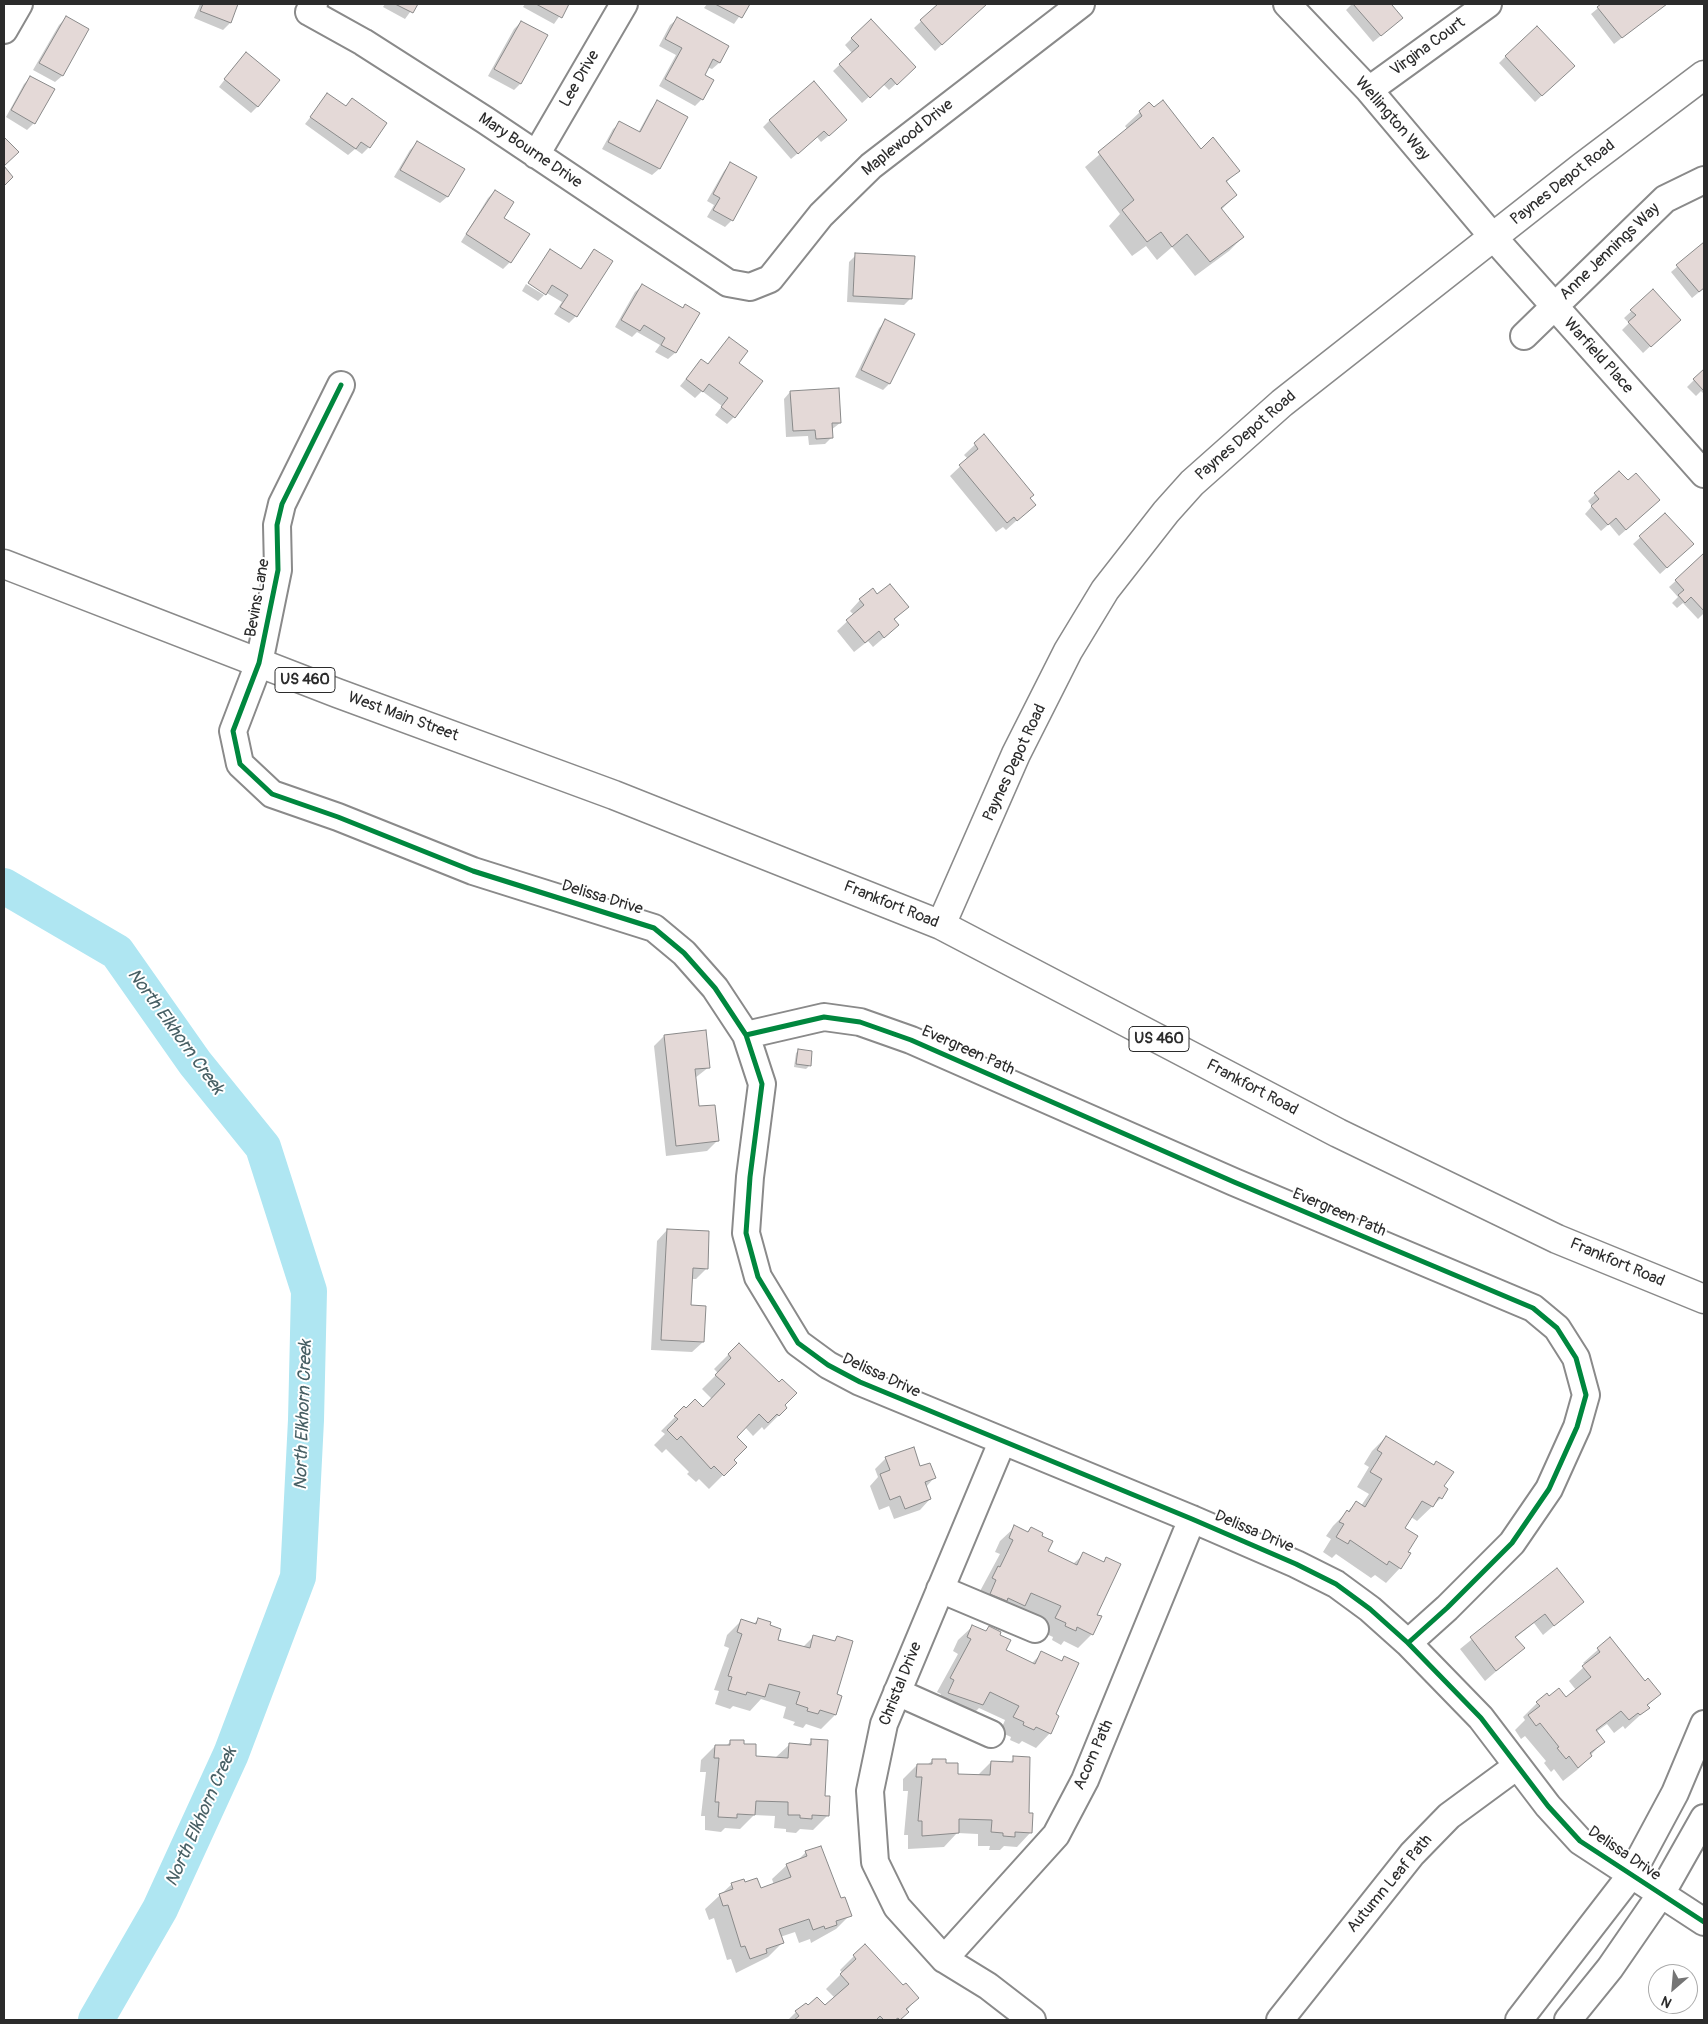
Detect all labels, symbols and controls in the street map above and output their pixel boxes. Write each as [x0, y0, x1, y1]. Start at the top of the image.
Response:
street label: Virgina Court [1387, 14, 1469, 80]
street label: Lee Drive [556, 47, 604, 111]
street label: Wellington Way [1351, 73, 1433, 165]
street label: Maplewood Drive [859, 95, 957, 181]
street label: Mary Bourne Drive [474, 109, 586, 193]
street label: Paynes Depot Road [1507, 136, 1619, 230]
street label: Anne Jennings Way [1556, 199, 1664, 305]
street label: Warfield Place [1559, 314, 1637, 398]
street label: Paynes Depot Road [1192, 387, 1300, 485]
street label: Bevins Lane [242, 557, 274, 639]
road number: US 460 [275, 668, 335, 692]
street label: West Main Street [345, 688, 461, 746]
street label: Paynes Depot Road [979, 701, 1051, 825]
street label: Delissa Drive [559, 877, 645, 919]
street label: Frankfort Road [841, 877, 941, 933]
water label: North Elkhorn Creek [122, 965, 228, 1099]
street label: Evergreen Path [919, 1022, 1017, 1080]
road number: US 460 [1129, 1026, 1189, 1052]
street label: Frankfort Road [1203, 1056, 1301, 1120]
street label: Evergreen Path [1289, 1185, 1389, 1241]
street label: Frankfort Road [1567, 1234, 1667, 1292]
water label: North Elkhorn Creek [291, 1340, 317, 1490]
street label: Delissa Drive [839, 1350, 923, 1402]
street label: Delissa Drive [1212, 1507, 1296, 1557]
street label: Christal Drive [876, 1639, 926, 1729]
street label: Acorn Path [1070, 1717, 1118, 1793]
water label: North Elkhorn Creek [162, 1744, 242, 1890]
street label: Delissa Drive [1584, 1823, 1664, 1885]
street label: Autumn Leaf Path [1343, 1831, 1437, 1937]
north arrow [1648, 1964, 1698, 2014]
text: N [1658, 1992, 1674, 2012]

